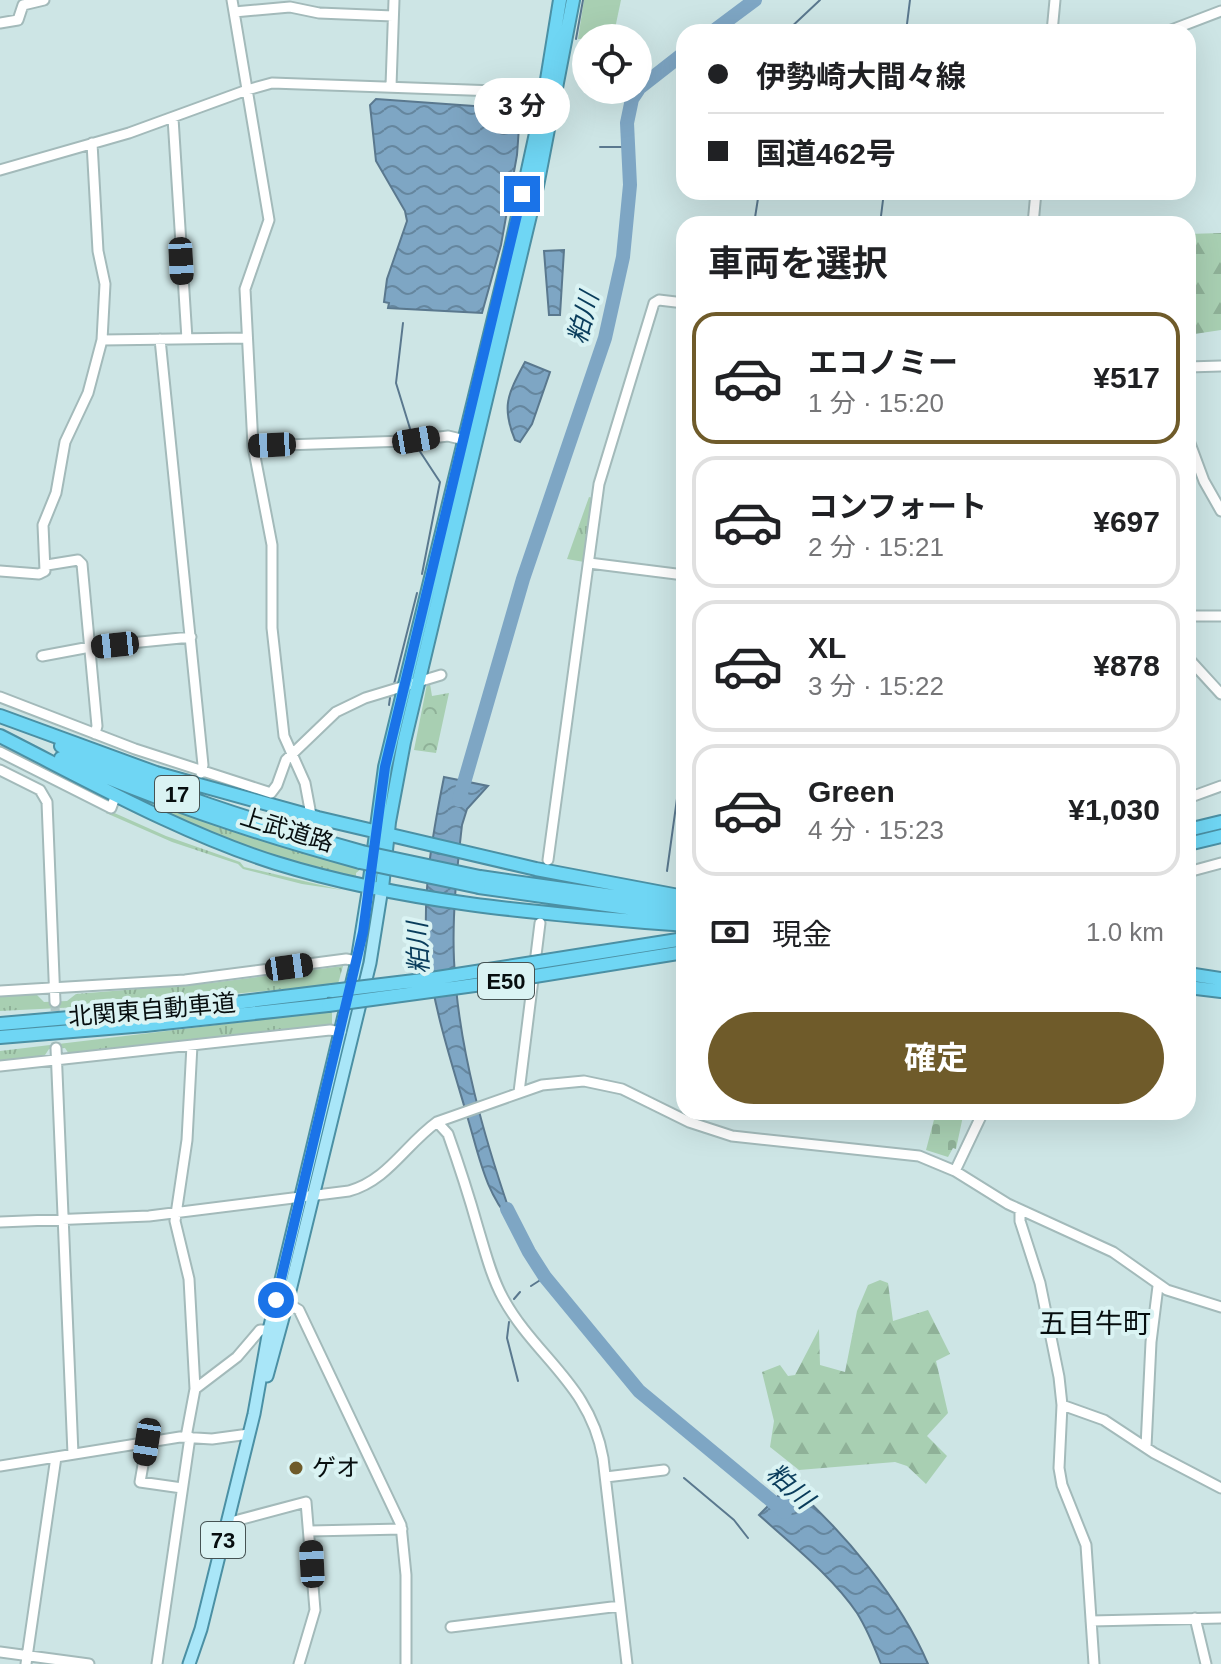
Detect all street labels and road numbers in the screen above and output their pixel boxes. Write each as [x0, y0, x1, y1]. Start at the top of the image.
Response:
road number: 17 [155, 776, 199, 812]
street label: 上武道路 [237, 803, 337, 856]
road number: E50 [478, 963, 534, 999]
street label: 北関東自動車道 [67, 989, 237, 1030]
road number: 73 [201, 1522, 245, 1558]

